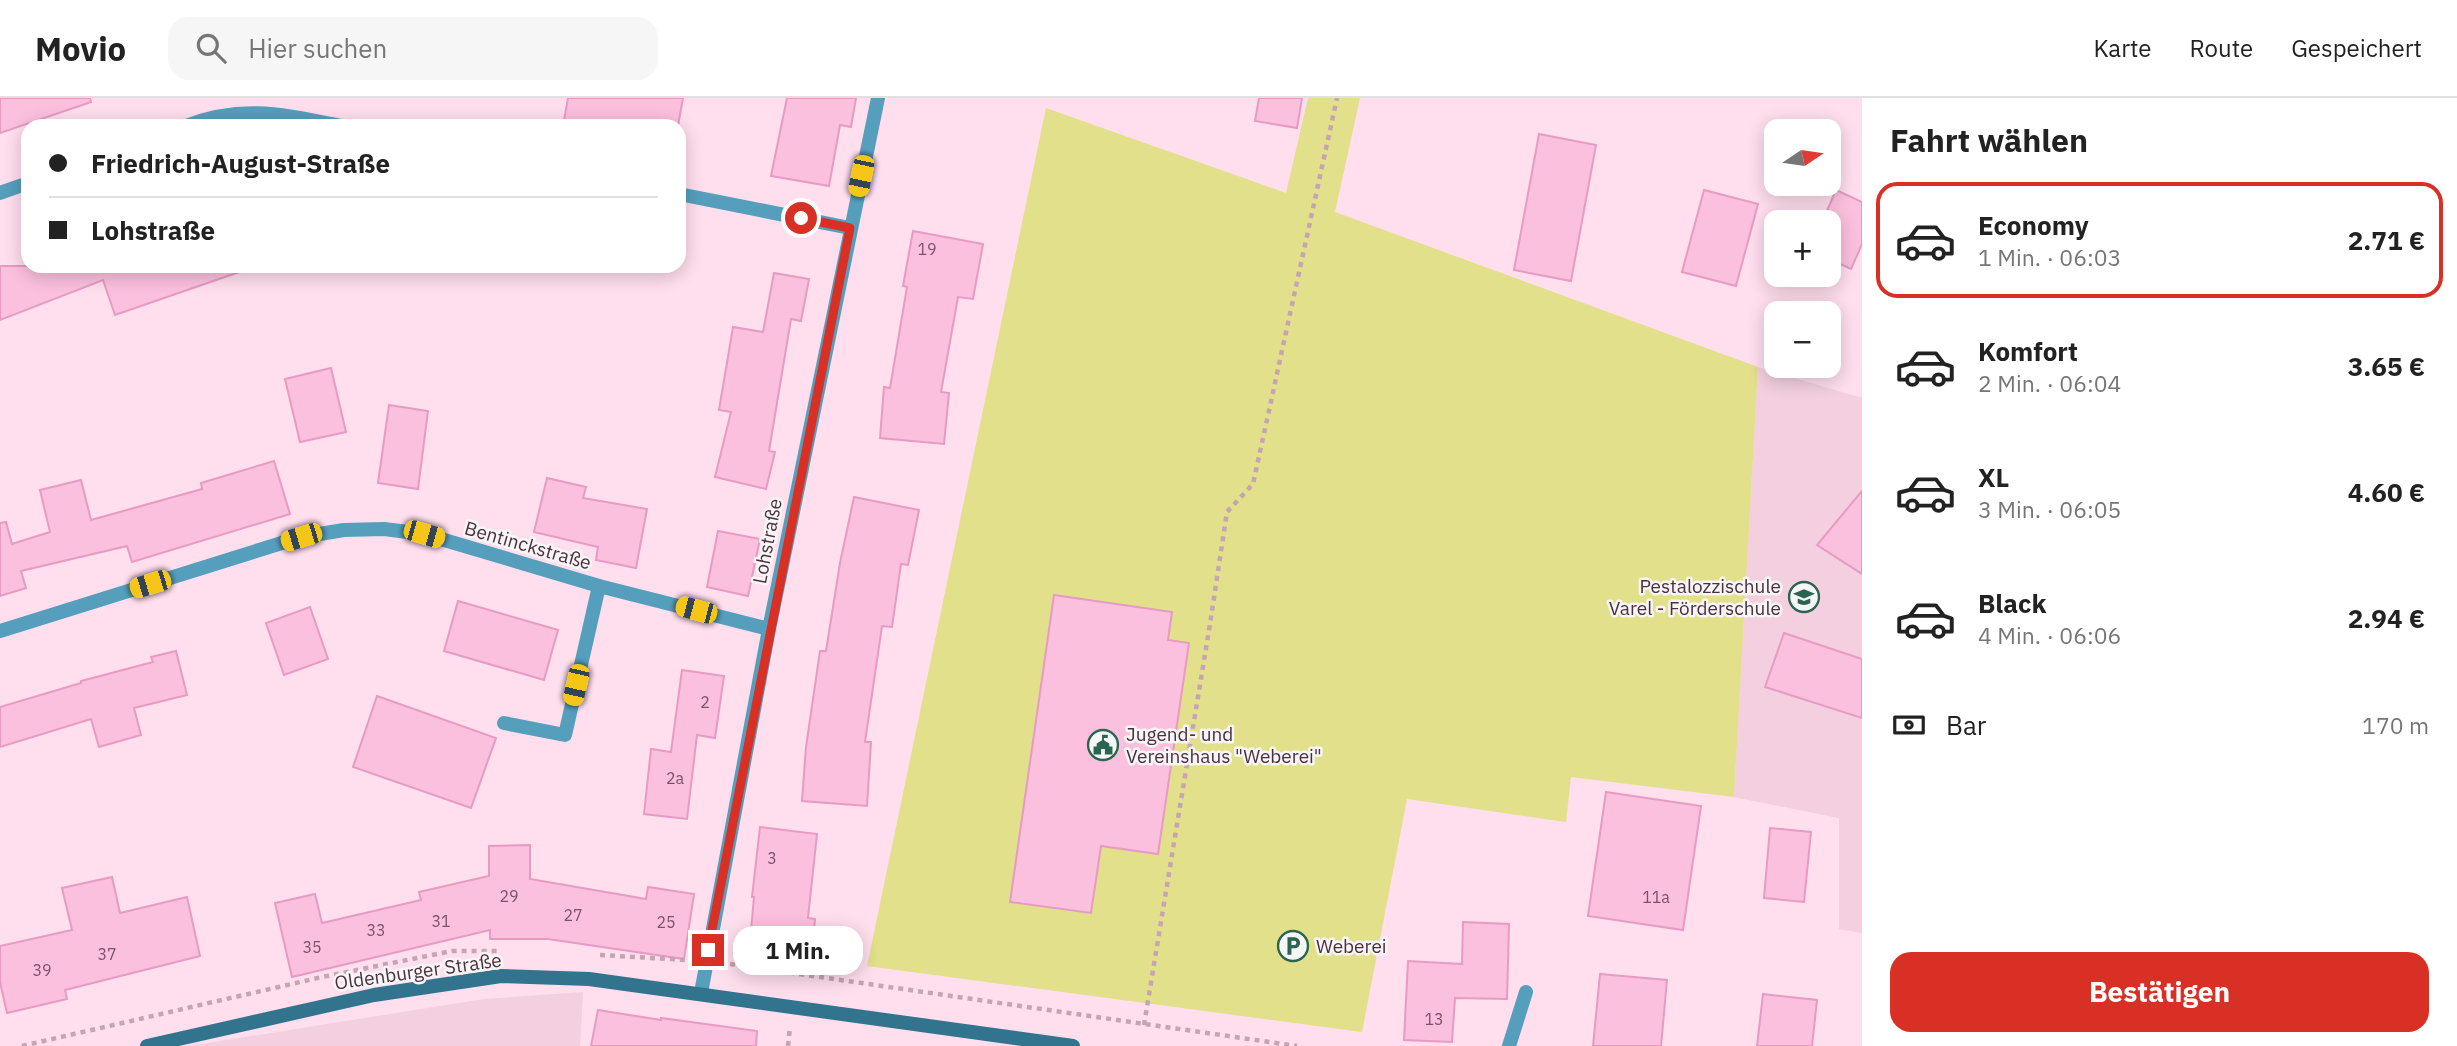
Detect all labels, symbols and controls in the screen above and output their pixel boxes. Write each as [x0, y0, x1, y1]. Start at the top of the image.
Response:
search box [168, 17, 658, 80]
text: Movio [35, 27, 126, 70]
icon: search [192, 29, 230, 67]
text: Hier suchen [248, 31, 387, 65]
text: Karte [2093, 32, 2152, 64]
text: Route [2190, 32, 2253, 64]
text: Gespeichert [2291, 32, 2422, 64]
north arrow [1764, 119, 1841, 196]
map controls [1764, 119, 1841, 378]
text: Fahrt wählen [1890, 119, 2088, 161]
text: Friedrich-August-Straße [91, 146, 390, 180]
car [847, 153, 876, 199]
route start [785, 202, 817, 234]
text: Economy [1978, 208, 2089, 242]
icon: car [1894, 209, 1957, 272]
button: + [1764, 210, 1841, 287]
text: Lohstraße [91, 213, 215, 247]
text: 2.71 € [2348, 223, 2425, 257]
house number: 19 [917, 239, 937, 259]
text: 1 Min. · 06:03 [1978, 242, 2121, 272]
button: − [1764, 301, 1841, 378]
text: Komfort [1978, 334, 2078, 368]
icon: car [1894, 335, 1957, 398]
text: 3.65 € [2348, 349, 2425, 383]
text: 2 Min. · 06:04 [1978, 368, 2121, 398]
text: XL [1978, 460, 2009, 494]
icon: car [1894, 461, 1957, 524]
text: 4.60 € [2348, 475, 2425, 509]
text: 3 Min. · 06:05 [1978, 494, 2121, 524]
street label: Lohstraße [747, 496, 787, 586]
street label: Bentinckstraße [462, 515, 594, 575]
car [401, 518, 448, 550]
car [278, 521, 325, 553]
car [127, 568, 174, 600]
place label: Pestalozzischule Varel - Förderschule [1609, 574, 1781, 620]
school or university icon: Pestalozzischule Varel - Förderschule [1787, 580, 1821, 614]
text: Black [1978, 586, 2046, 620]
icon: car [1894, 587, 1957, 650]
car [673, 594, 720, 626]
text: 2.94 € [2348, 601, 2425, 635]
text: 4 Min. · 06:06 [1978, 620, 2121, 650]
car [562, 662, 591, 708]
house number: 2 [700, 692, 710, 712]
icon: cash [1890, 706, 1928, 744]
text: Bar [1946, 708, 1986, 742]
text: 170 m [2362, 710, 2429, 740]
place label: Jugend- und Vereinshaus "Weberei" [1126, 722, 1322, 768]
public building icon: Jugend- und Vereinshaus "Weberei" [1086, 728, 1120, 762]
house number: 2a [666, 768, 685, 788]
house number: 3 [767, 848, 777, 868]
house number: 29 [499, 886, 519, 906]
house number: 11a [1642, 887, 1670, 907]
house number: 27 [563, 905, 583, 925]
house number: 31 [431, 911, 451, 931]
house number: 25 [656, 912, 676, 932]
house number: 33 [366, 920, 386, 940]
callout: 1 Min. [732, 926, 862, 974]
parking icon: Weberei [1276, 929, 1310, 963]
route end [692, 934, 724, 966]
place label: Weberei [1316, 934, 1387, 958]
text: 1 Min. [765, 935, 831, 965]
house number: 35 [302, 937, 322, 957]
house number: 37 [97, 944, 117, 964]
street label: Oldenburger Straße [333, 947, 503, 995]
button: Bestätigen [1890, 952, 2429, 1032]
house number: 39 [32, 960, 52, 980]
house number: 13 [1424, 1009, 1444, 1029]

